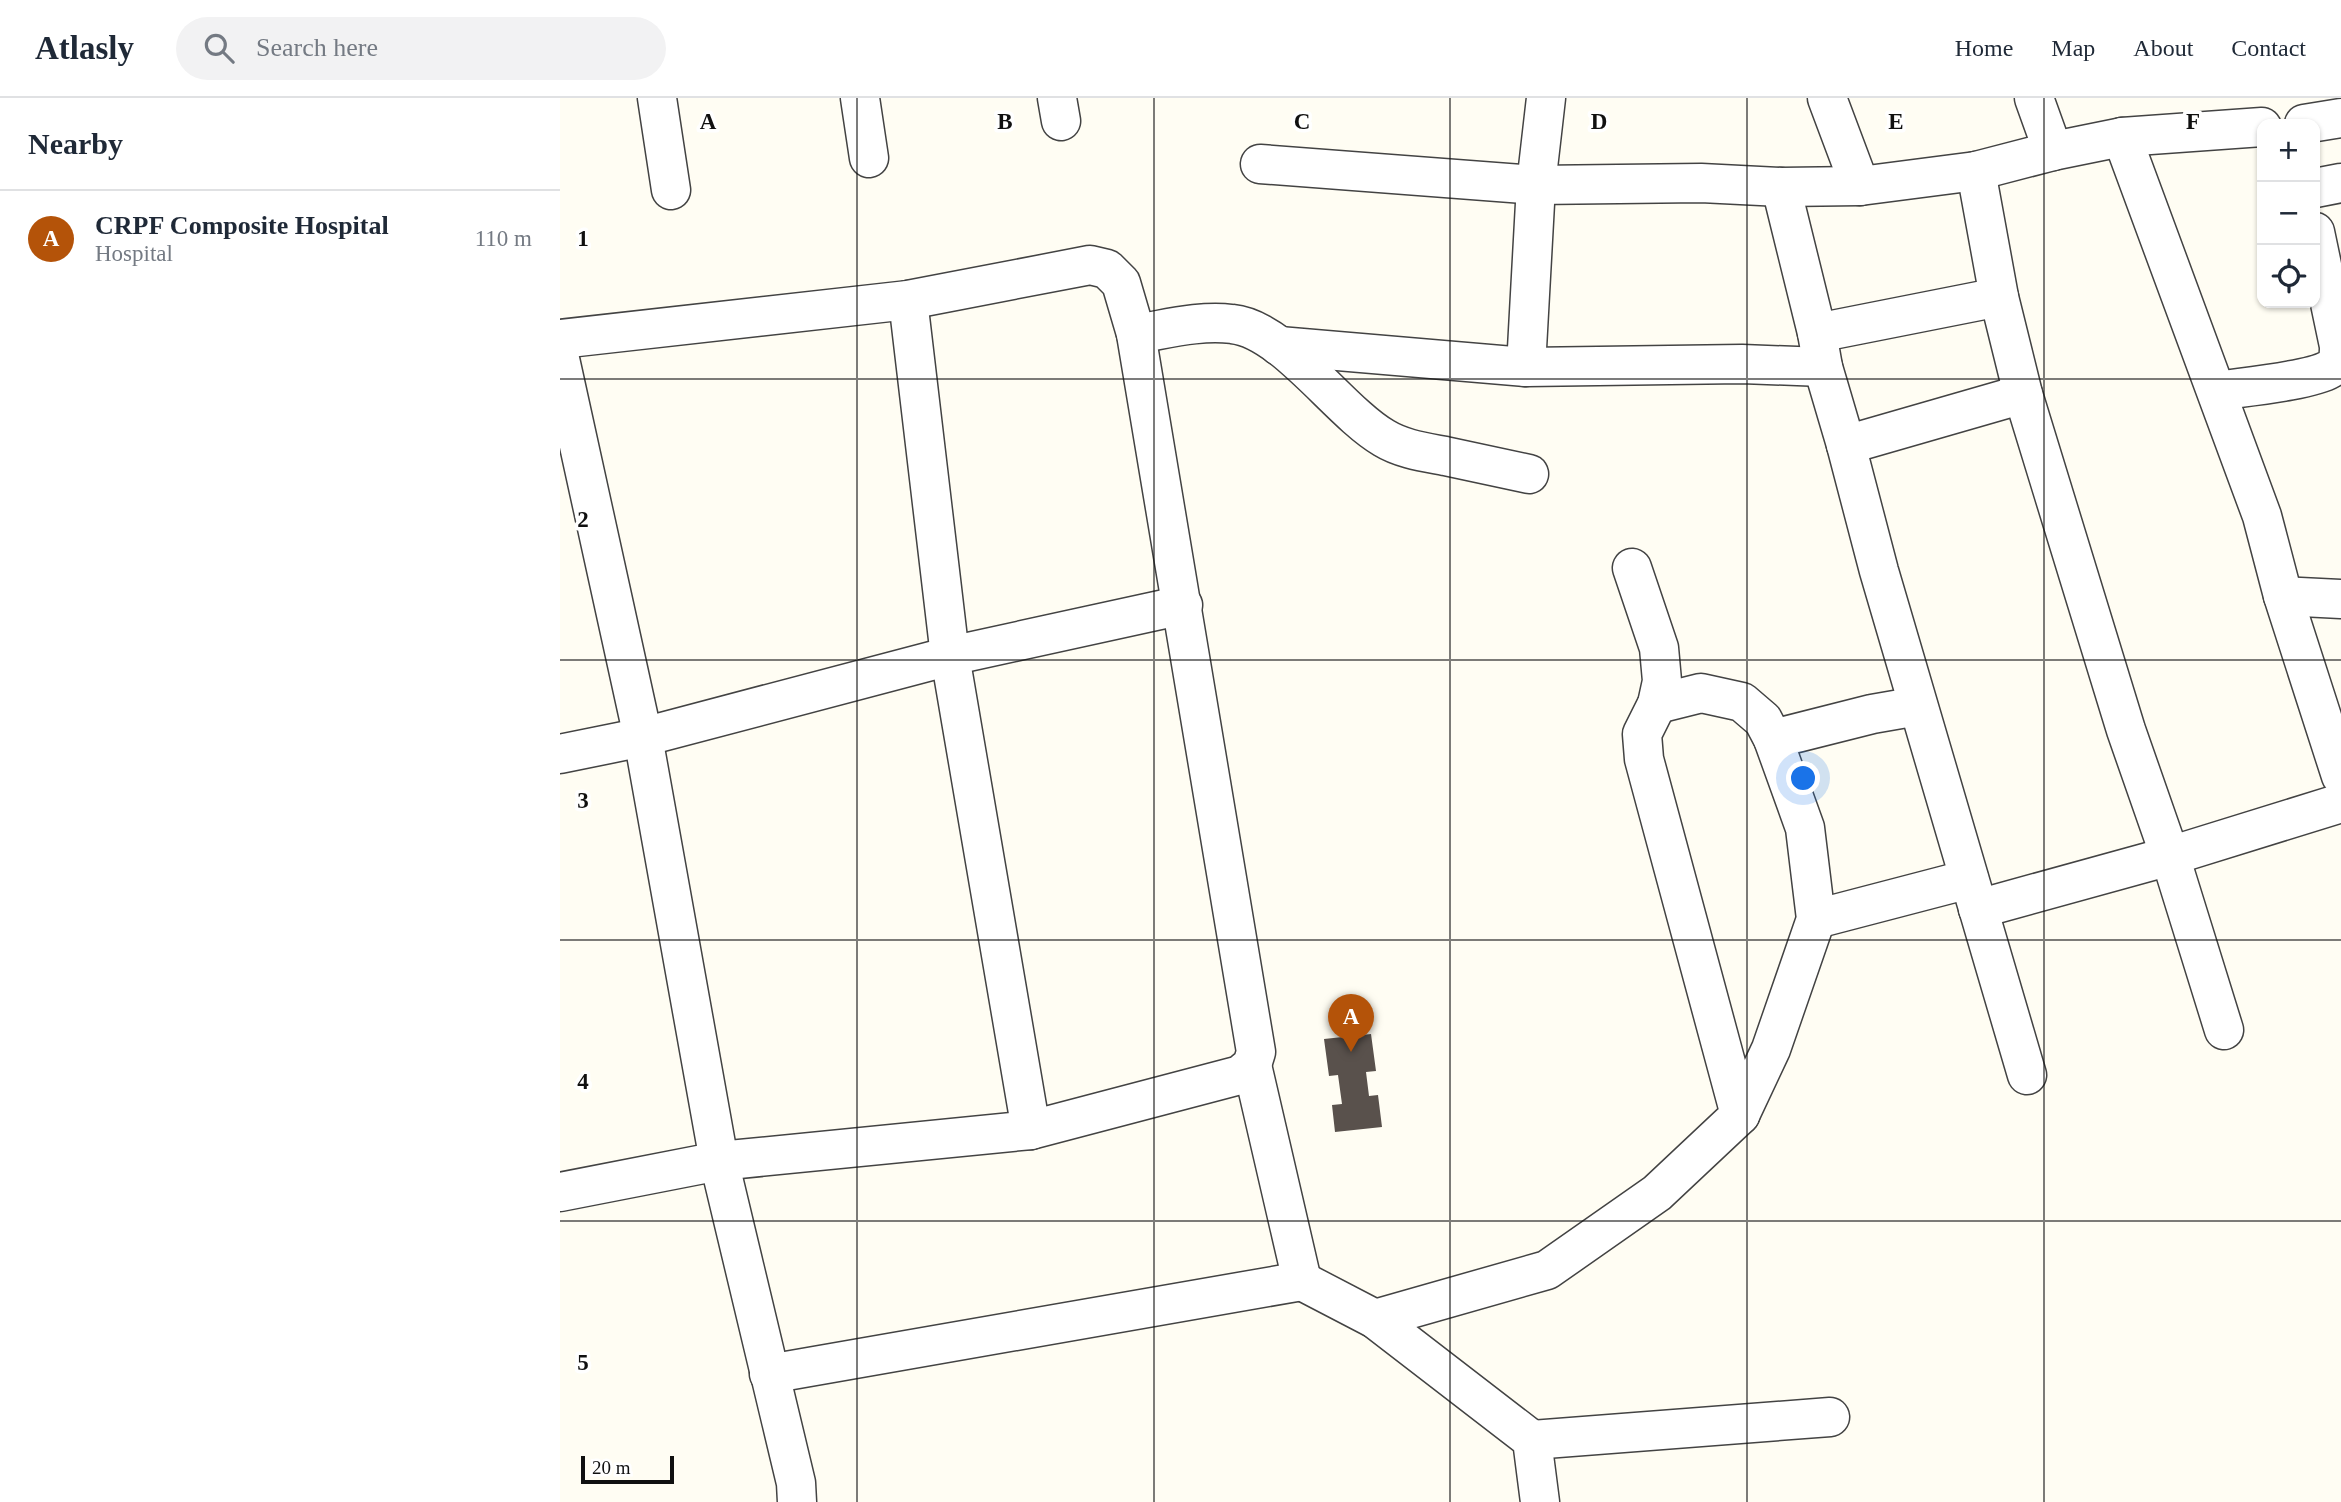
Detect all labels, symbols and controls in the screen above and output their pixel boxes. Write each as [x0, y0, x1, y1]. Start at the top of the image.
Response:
search box [176, 17, 666, 80]
icon: search [200, 29, 238, 67]
text: Atlasly [35, 30, 134, 66]
text: Search here [256, 33, 378, 62]
text: Home [1955, 35, 2013, 61]
text: Map [2051, 35, 2095, 61]
text: About [2133, 35, 2193, 61]
text: Contact [2231, 35, 2306, 61]
text: A [700, 109, 717, 134]
text: B [997, 109, 1013, 134]
text: C [1294, 109, 1310, 134]
text: D [1591, 109, 1607, 134]
text: E [1888, 109, 1904, 134]
text: F [2186, 109, 2200, 134]
map controls [2257, 119, 2320, 308]
button: + [2257, 119, 2320, 182]
text: Nearby [28, 127, 123, 160]
button: − [2257, 182, 2320, 245]
text: CRPF Composite Hospital [95, 211, 389, 240]
text: A [43, 226, 59, 251]
text: 110 m [475, 226, 532, 251]
text: 1 [577, 226, 589, 251]
text: Hospital [95, 241, 173, 266]
button: locate [2257, 245, 2320, 308]
text: 2 [577, 507, 589, 532]
your location [1786, 761, 1820, 795]
text: 3 [577, 788, 589, 813]
pin: A [1328, 994, 1374, 1052]
text: 4 [577, 1069, 589, 1094]
text: 5 [577, 1350, 589, 1375]
scale bar [581, 1453, 674, 1485]
text: 20 m [592, 1457, 631, 1478]

